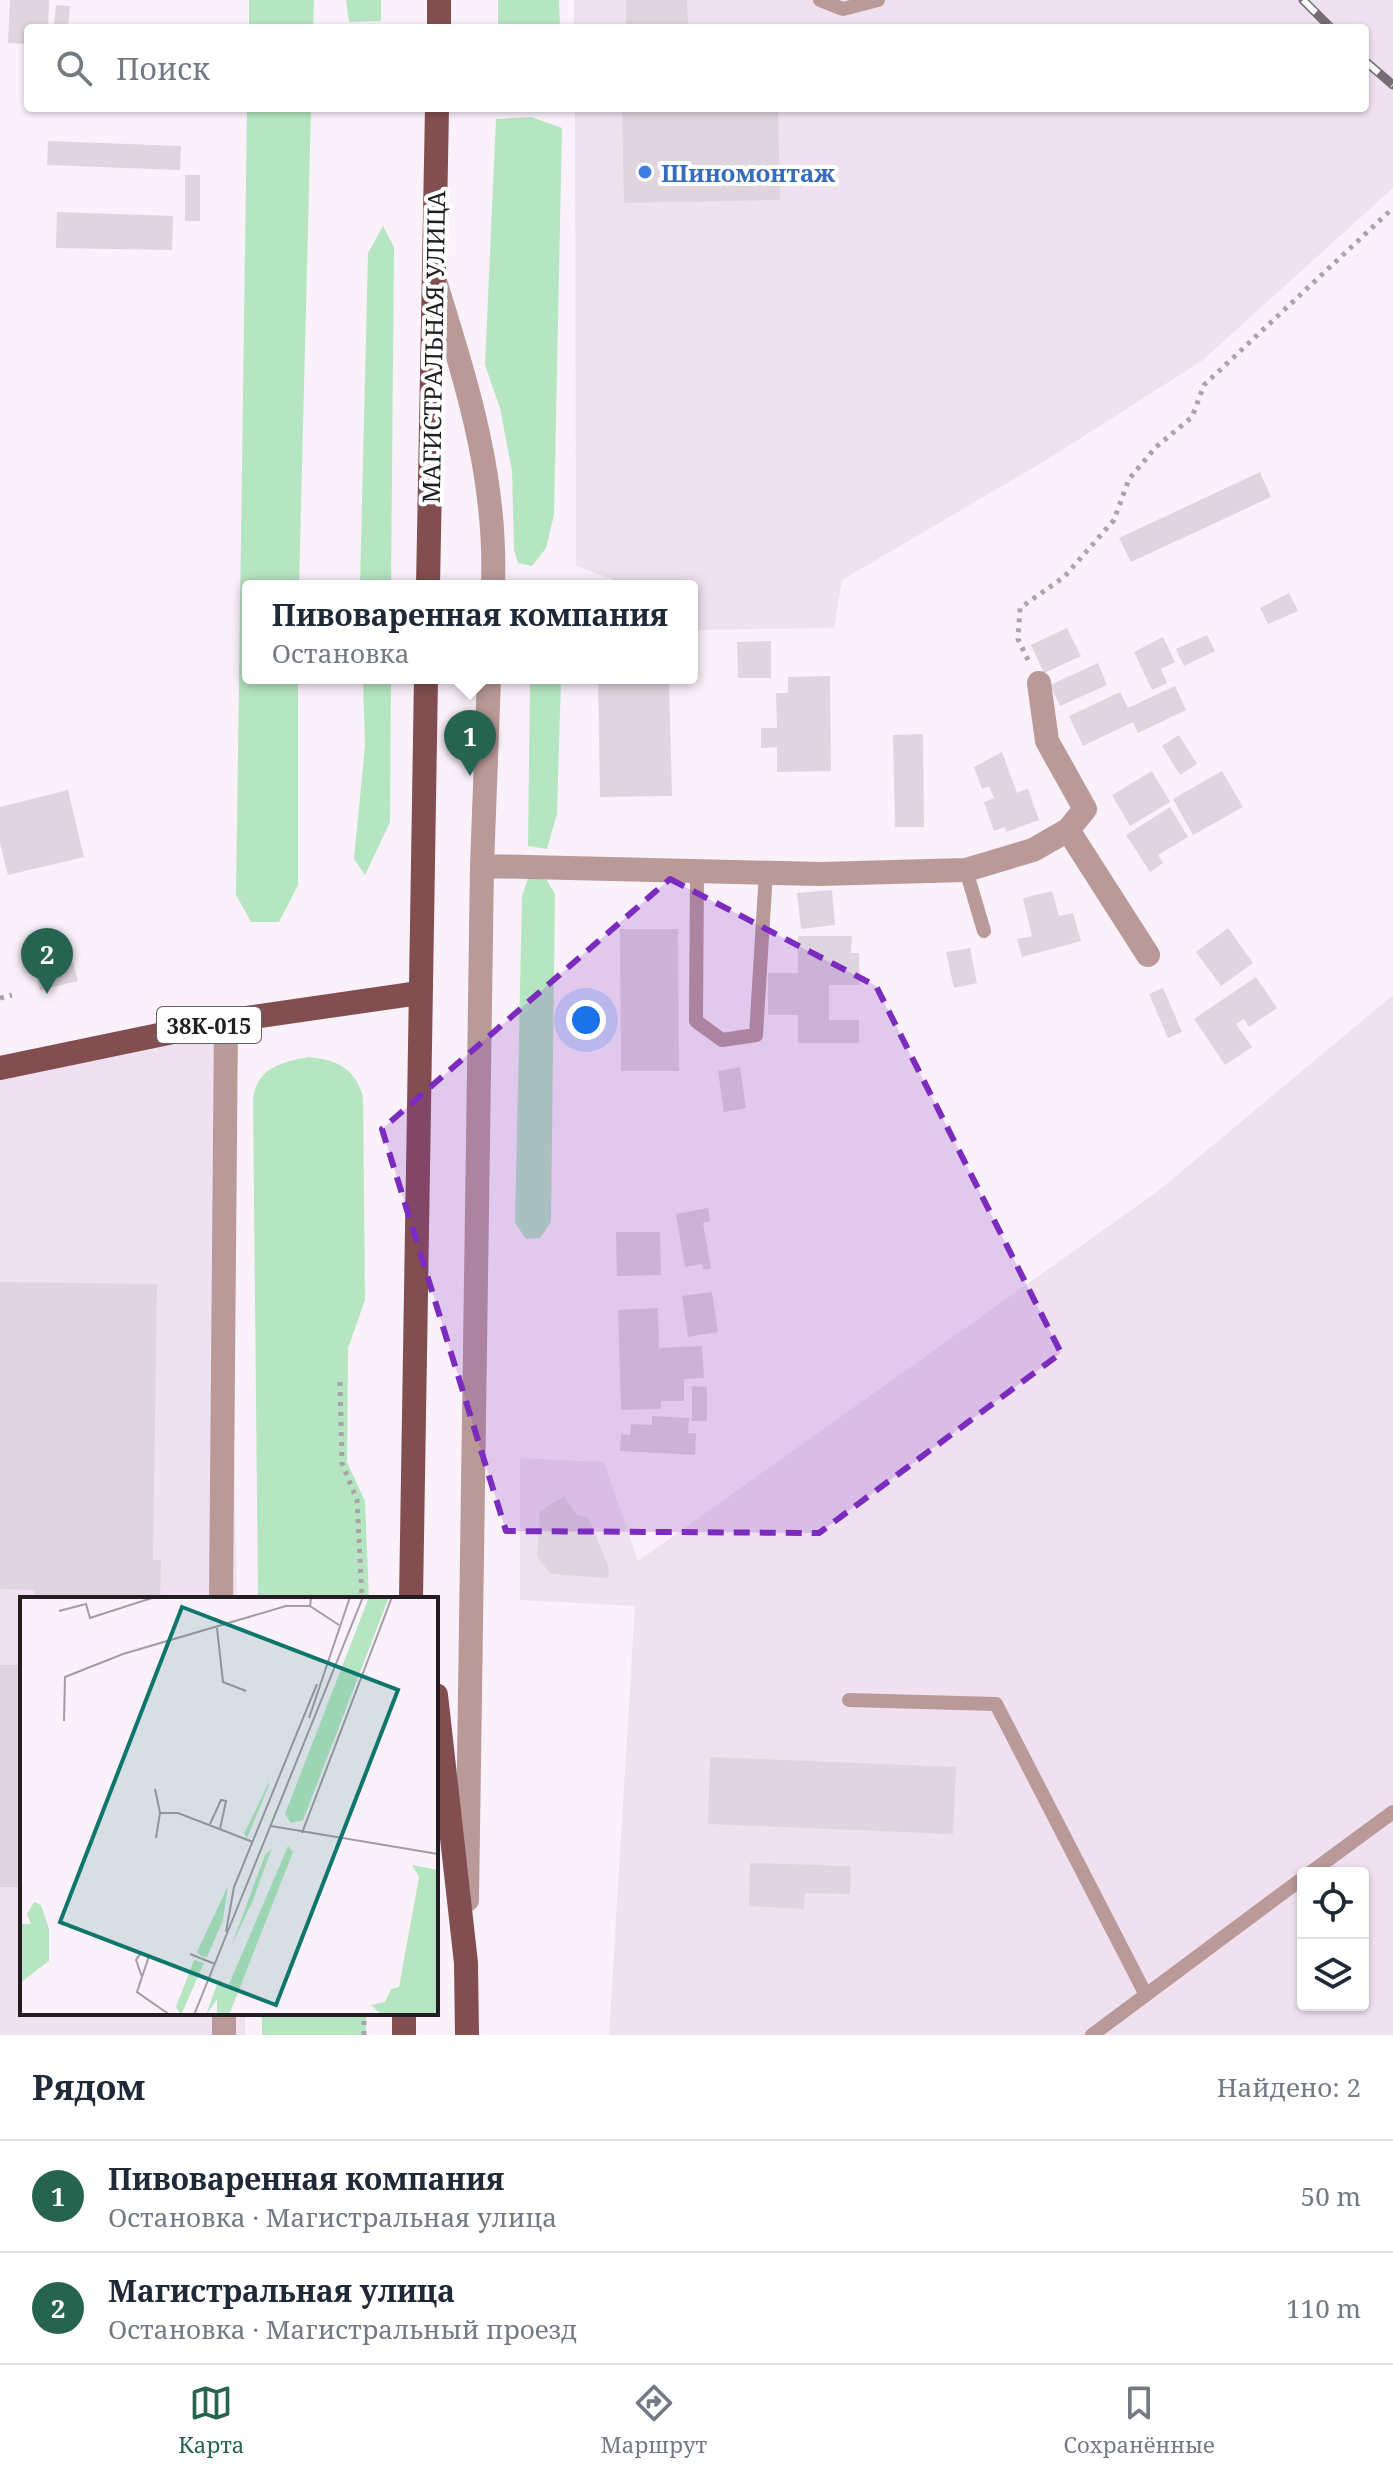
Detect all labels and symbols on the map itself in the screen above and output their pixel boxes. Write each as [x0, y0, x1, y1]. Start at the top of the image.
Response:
place label: Шиномонтаж [661, 156, 836, 189]
marker: Шиномонтаж [636, 163, 654, 181]
street label: МАГИСТРАЛЬНАЯ УЛИЦА [414, 190, 452, 504]
pin: 1 [444, 710, 496, 776]
pin: 2 [21, 928, 73, 994]
your location [566, 1000, 606, 1040]
road number: 38К-015 [157, 1007, 261, 1043]
inset map [20, 1597, 438, 2015]

